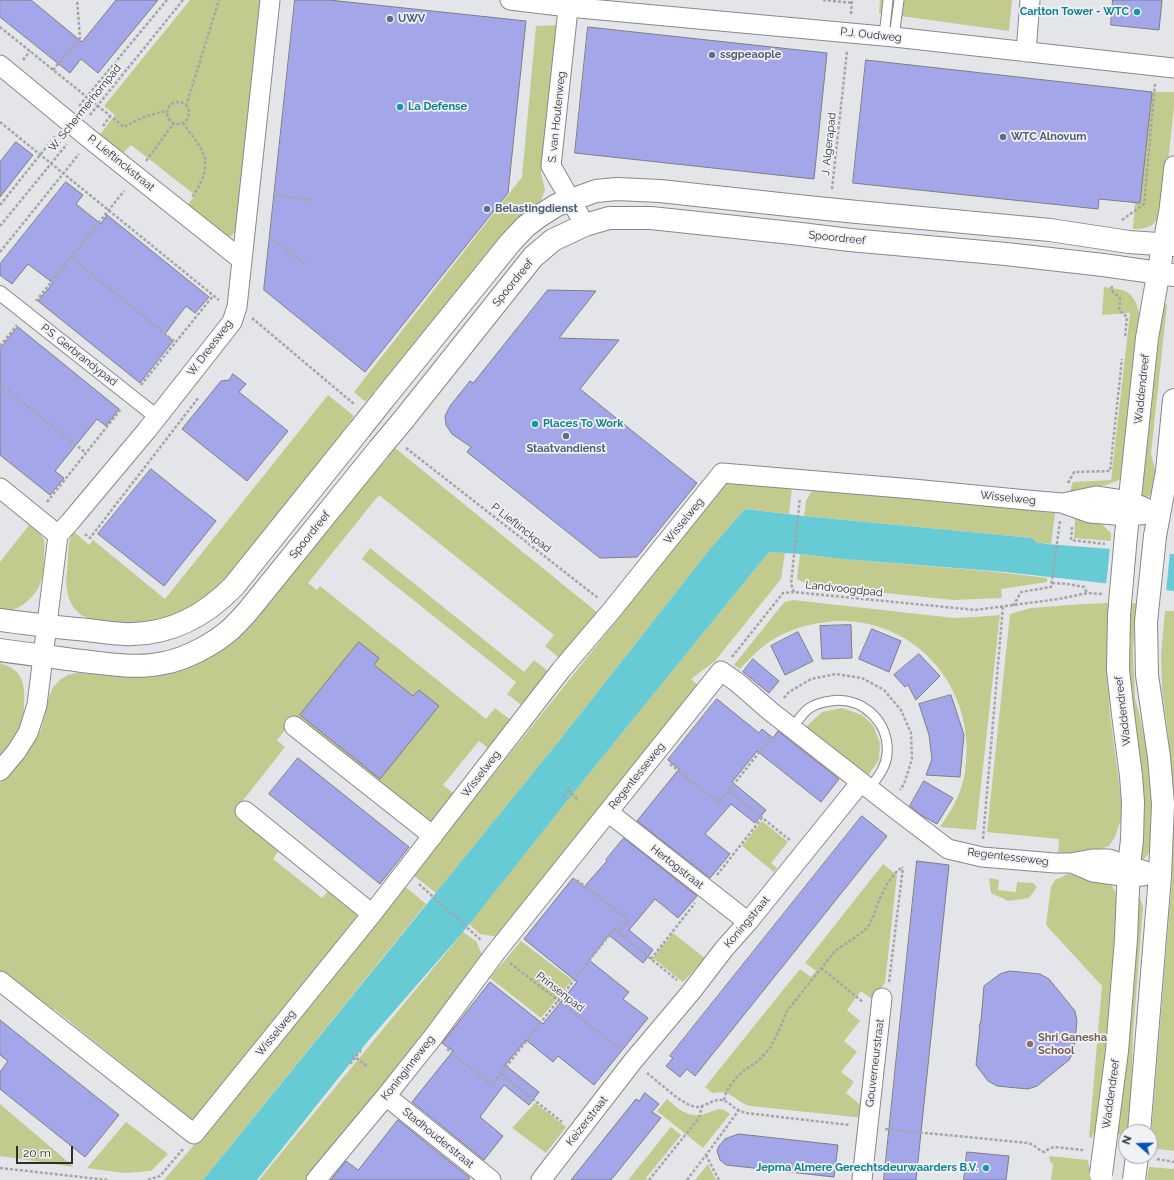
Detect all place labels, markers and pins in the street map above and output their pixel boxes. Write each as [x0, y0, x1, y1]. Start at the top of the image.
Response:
place label: Carlton Tower - WTC [1020, 5, 1129, 19]
marker: Carlton Tower - WTC [1132, 7, 1142, 17]
place label: UWV [398, 12, 425, 26]
marker: UWV [385, 14, 395, 24]
place label: ssgpeaople [720, 48, 781, 62]
marker: ssgpeaople [707, 50, 717, 60]
place label: La Defense [408, 100, 467, 114]
marker: La Defense [395, 102, 405, 112]
place label: WTC Alnovum [1011, 130, 1086, 144]
marker: WTC Alnovum [998, 132, 1008, 142]
place label: Belastingdienst [495, 202, 578, 216]
marker: Belastingdienst [482, 204, 492, 214]
place label: Places To Work [543, 417, 623, 431]
marker: Places To Work [530, 419, 540, 429]
marker: Staatvandienst [561, 431, 571, 441]
place label: Staatvandienst [526, 442, 606, 456]
place label: Shri Ganesha School [1038, 1031, 1107, 1057]
marker: Shri Ganesha School [1025, 1039, 1035, 1049]
place label: Jepma Almere Gerechtsdeurwaarders B.V. [756, 1161, 978, 1175]
marker: Jepma Almere Gerechtsdeurwaarders B.V. [981, 1163, 991, 1173]

